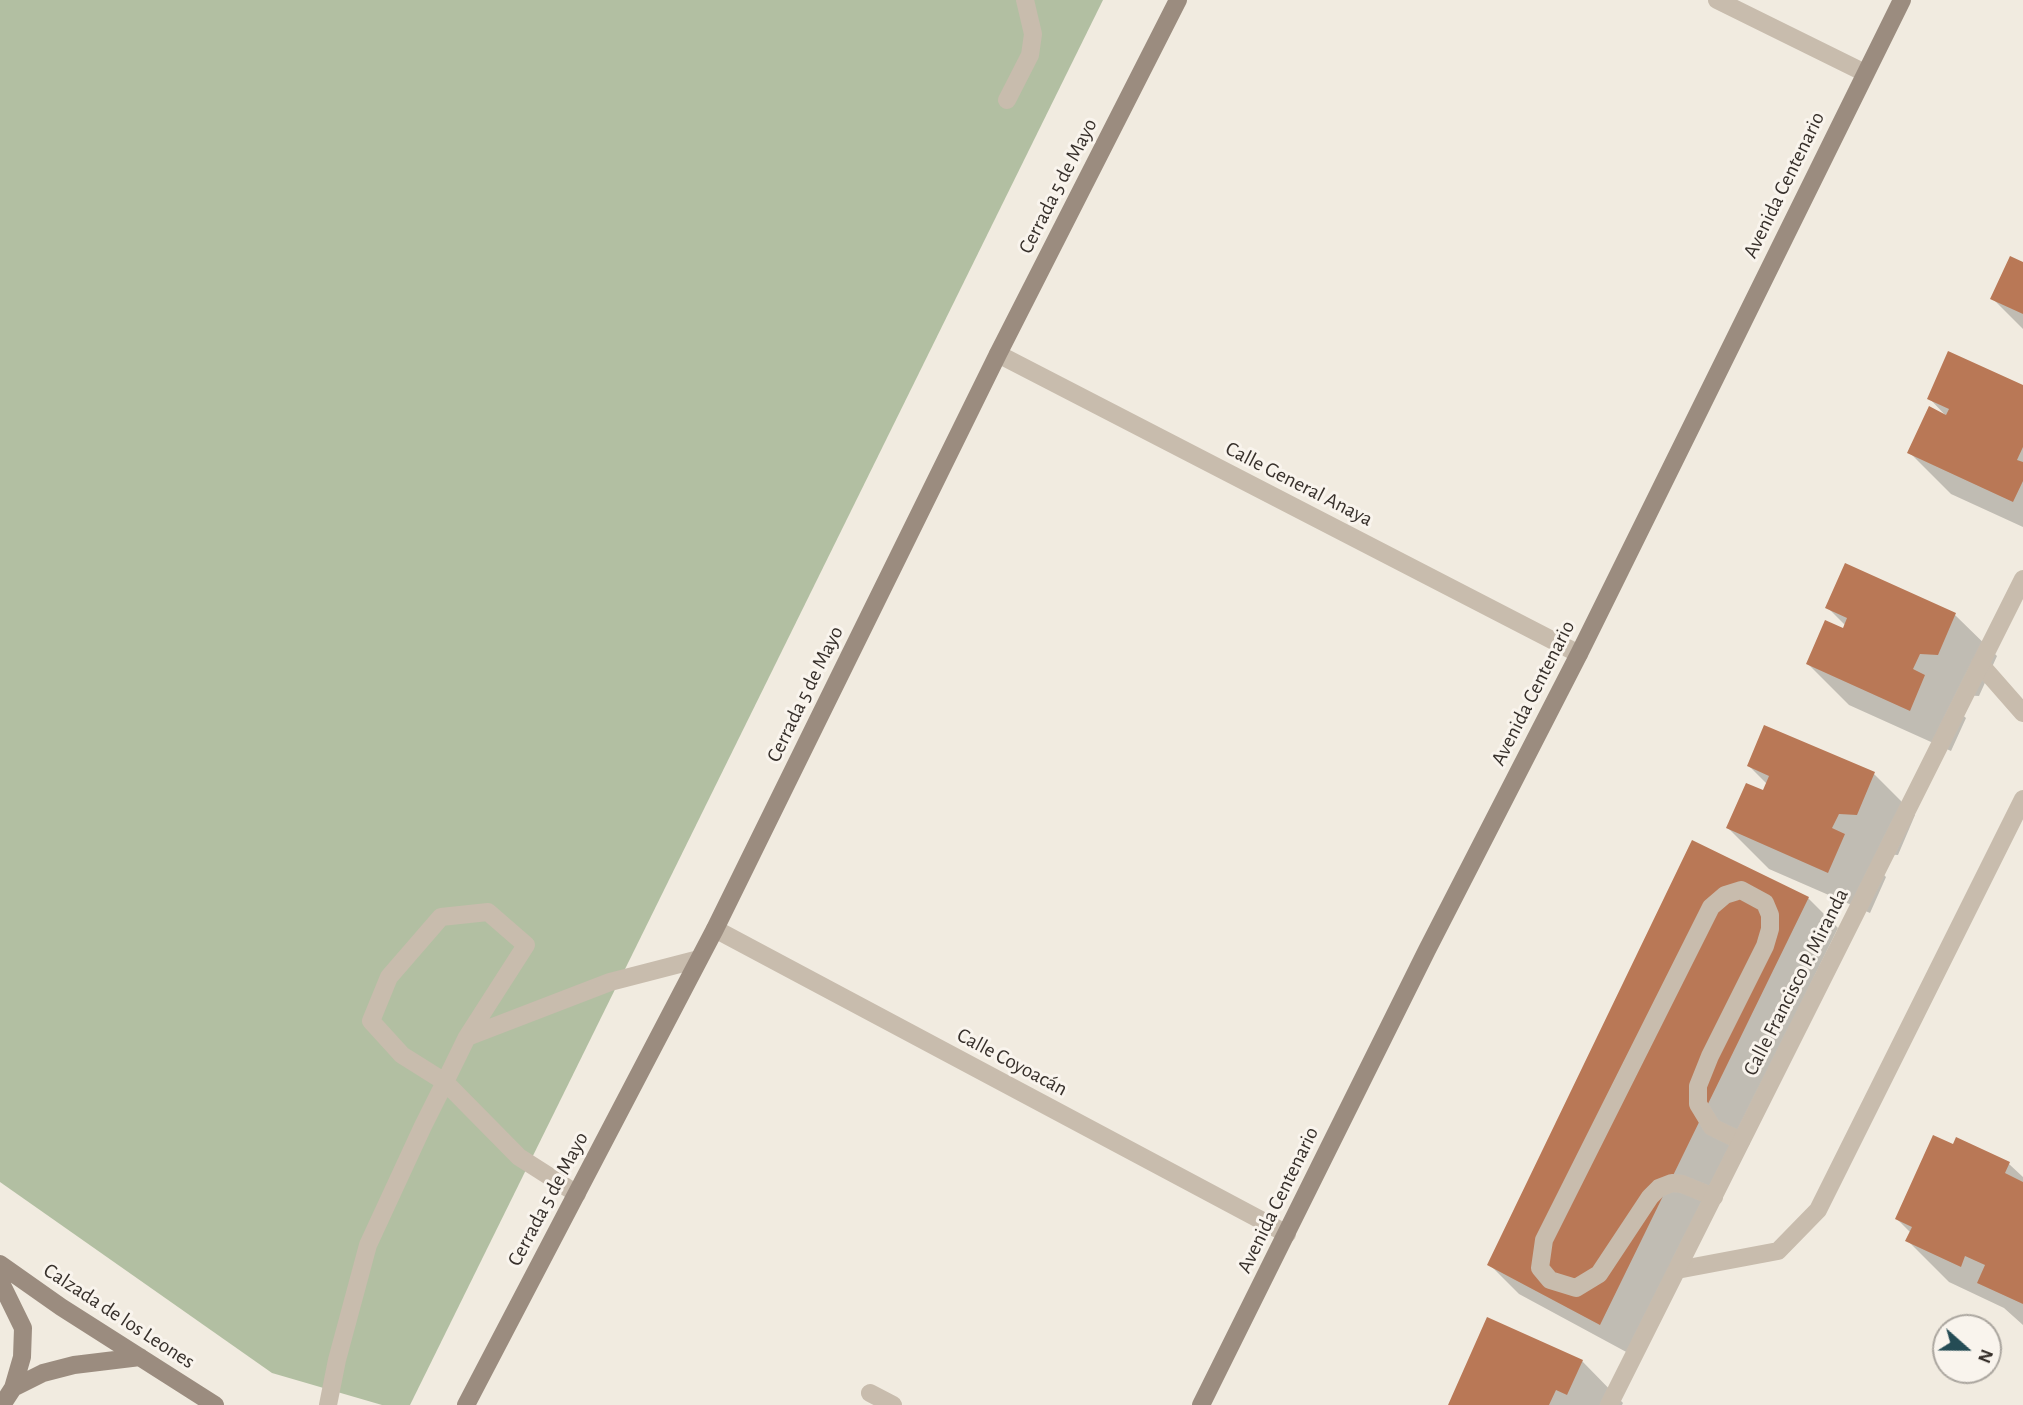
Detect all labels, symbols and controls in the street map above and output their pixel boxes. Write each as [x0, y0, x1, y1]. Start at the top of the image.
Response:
street label: Avenida Centenario [1738, 108, 1830, 262]
street label: Cerrada 5 de Mayo [1013, 114, 1103, 258]
street label: Calle General Anaya [1221, 436, 1377, 532]
street label: Avenida Centenario [1486, 616, 1580, 770]
street label: Cerrada 5 de Mayo [761, 622, 849, 766]
street label: Calle Francisco P. Miranda [1738, 884, 1854, 1080]
street label: Calle Coyoacán [952, 1022, 1072, 1102]
street label: Avenida Centenario [1232, 1123, 1324, 1277]
street label: Cerrada 5 de Mayo [502, 1128, 594, 1270]
street label: Calzada de los Leones [39, 1258, 199, 1374]
north arrow [1932, 1314, 2002, 1384]
text: N [1974, 1346, 1996, 1366]

